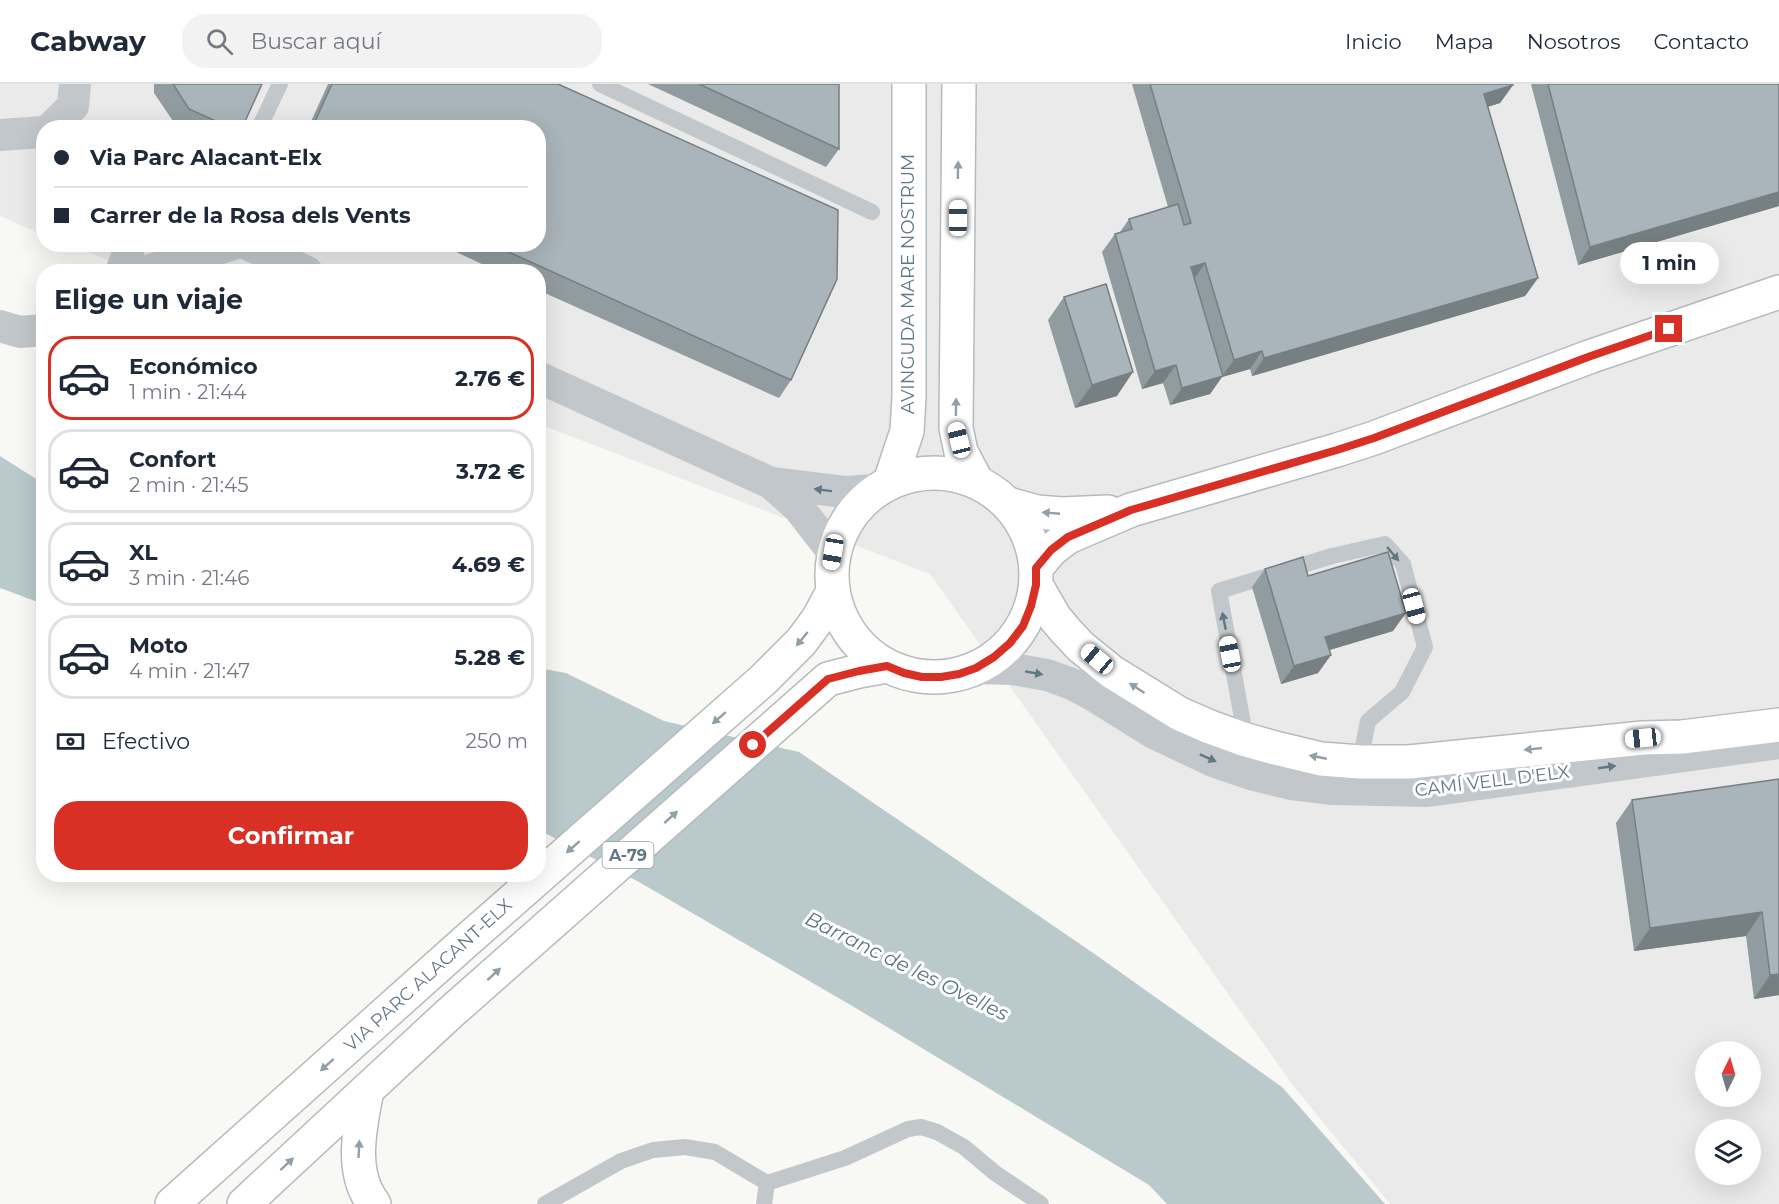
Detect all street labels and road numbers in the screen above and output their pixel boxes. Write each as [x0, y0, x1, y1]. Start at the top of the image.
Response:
street label: AVINGUDA MARE NOSTRUM [897, 154, 919, 414]
street label: CAMÍ VELL D'ELX [1414, 761, 1571, 801]
road number: A-79 [602, 842, 654, 868]
street label: VIA PARC ALACANT-ELX [340, 894, 516, 1056]

